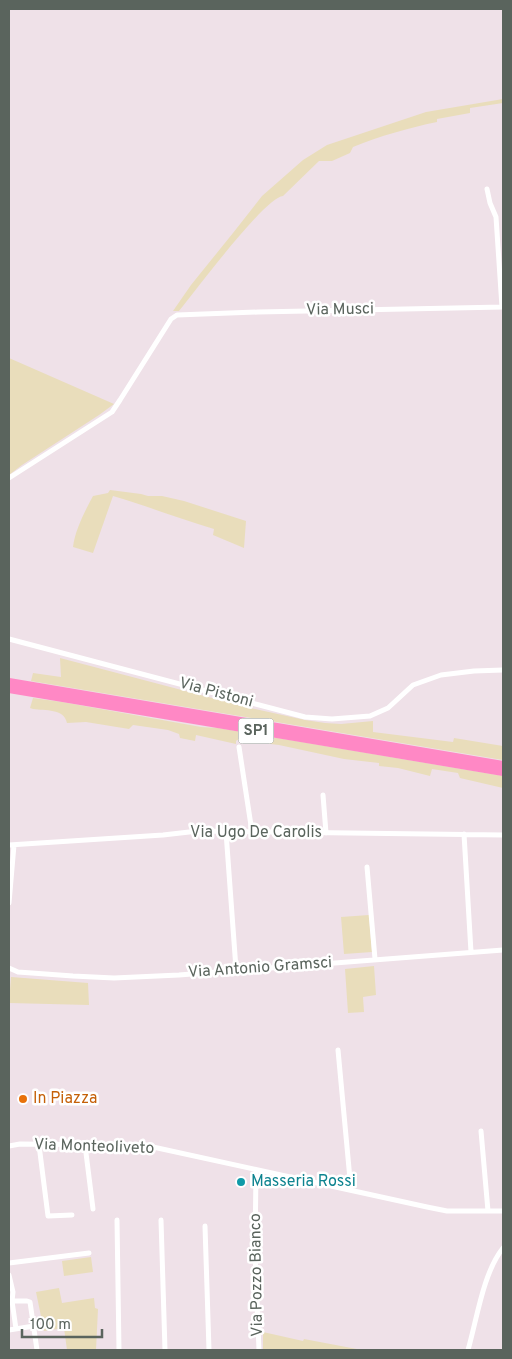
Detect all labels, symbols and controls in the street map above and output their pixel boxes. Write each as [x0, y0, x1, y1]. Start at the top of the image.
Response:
street label: Via Musci [306, 299, 374, 321]
street label: Via Pistoni [177, 674, 255, 712]
road number: SP1 [238, 718, 274, 744]
street label: Via Ugo De Carolis [190, 823, 322, 843]
street label: Via Antonio Gramsci [187, 953, 333, 983]
place label: In Piazza [33, 1089, 97, 1109]
marker: In Piazza [17, 1093, 29, 1105]
street label: Via Monteoliveto [33, 1135, 155, 1159]
place label: Masseria Rossi [251, 1172, 356, 1192]
marker: Masseria Rossi [235, 1176, 247, 1188]
street label: Via Pozzo Bianco [246, 1213, 268, 1337]
scale bar [22, 1306, 102, 1338]
text: 100 m [30, 1316, 71, 1335]

